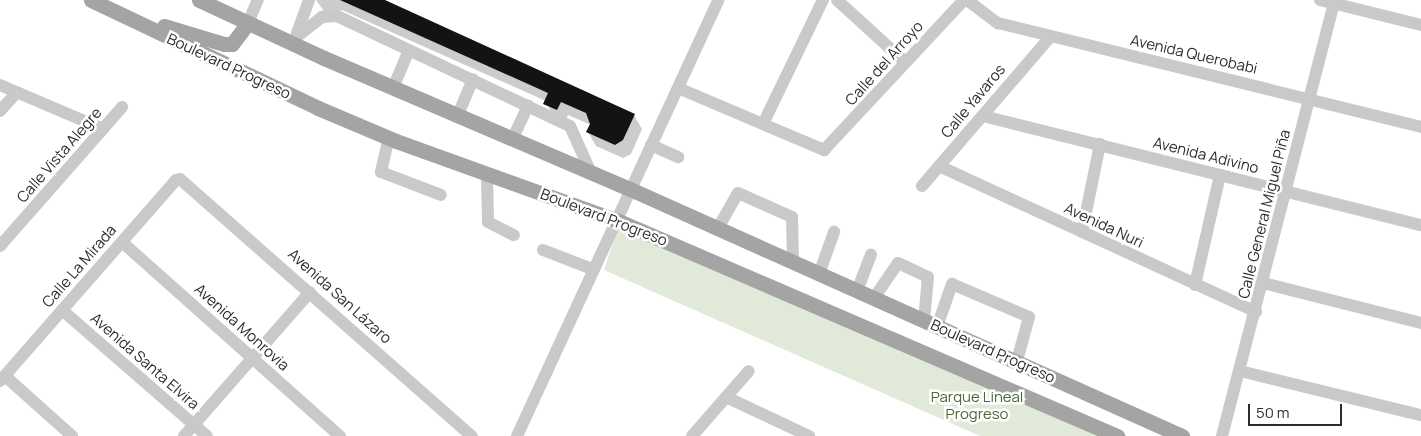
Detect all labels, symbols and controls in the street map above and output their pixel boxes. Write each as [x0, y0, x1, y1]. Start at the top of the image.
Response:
street label: Calle del Arroyo [841, 17, 927, 109]
street label: Boulevard Progreso [164, 29, 294, 103]
street label: Avenida Querobabi [1129, 31, 1259, 77]
street label: Calle Yavaros [937, 61, 1009, 141]
street label: Calle Vista Alegre [13, 104, 105, 206]
street label: Calle General Miguel Piña [1234, 128, 1294, 300]
street label: Avenida Adivino [1151, 133, 1261, 177]
street label: Boulevard Progreso [538, 185, 670, 249]
street label: Avenida Nuri [1061, 199, 1147, 251]
street label: Calle La Mirada [38, 221, 120, 311]
street label: Avenida San Lázaro [285, 245, 395, 347]
street label: Avenida Monrovia [191, 280, 293, 374]
street label: Avenida Santa Elvira [87, 309, 203, 413]
street label: Boulevard Progreso [928, 315, 1058, 387]
park label: Parque Lineal Progreso [931, 387, 1023, 422]
scale bar [1251, 394, 1345, 426]
text: 50 m [1256, 402, 1290, 423]

